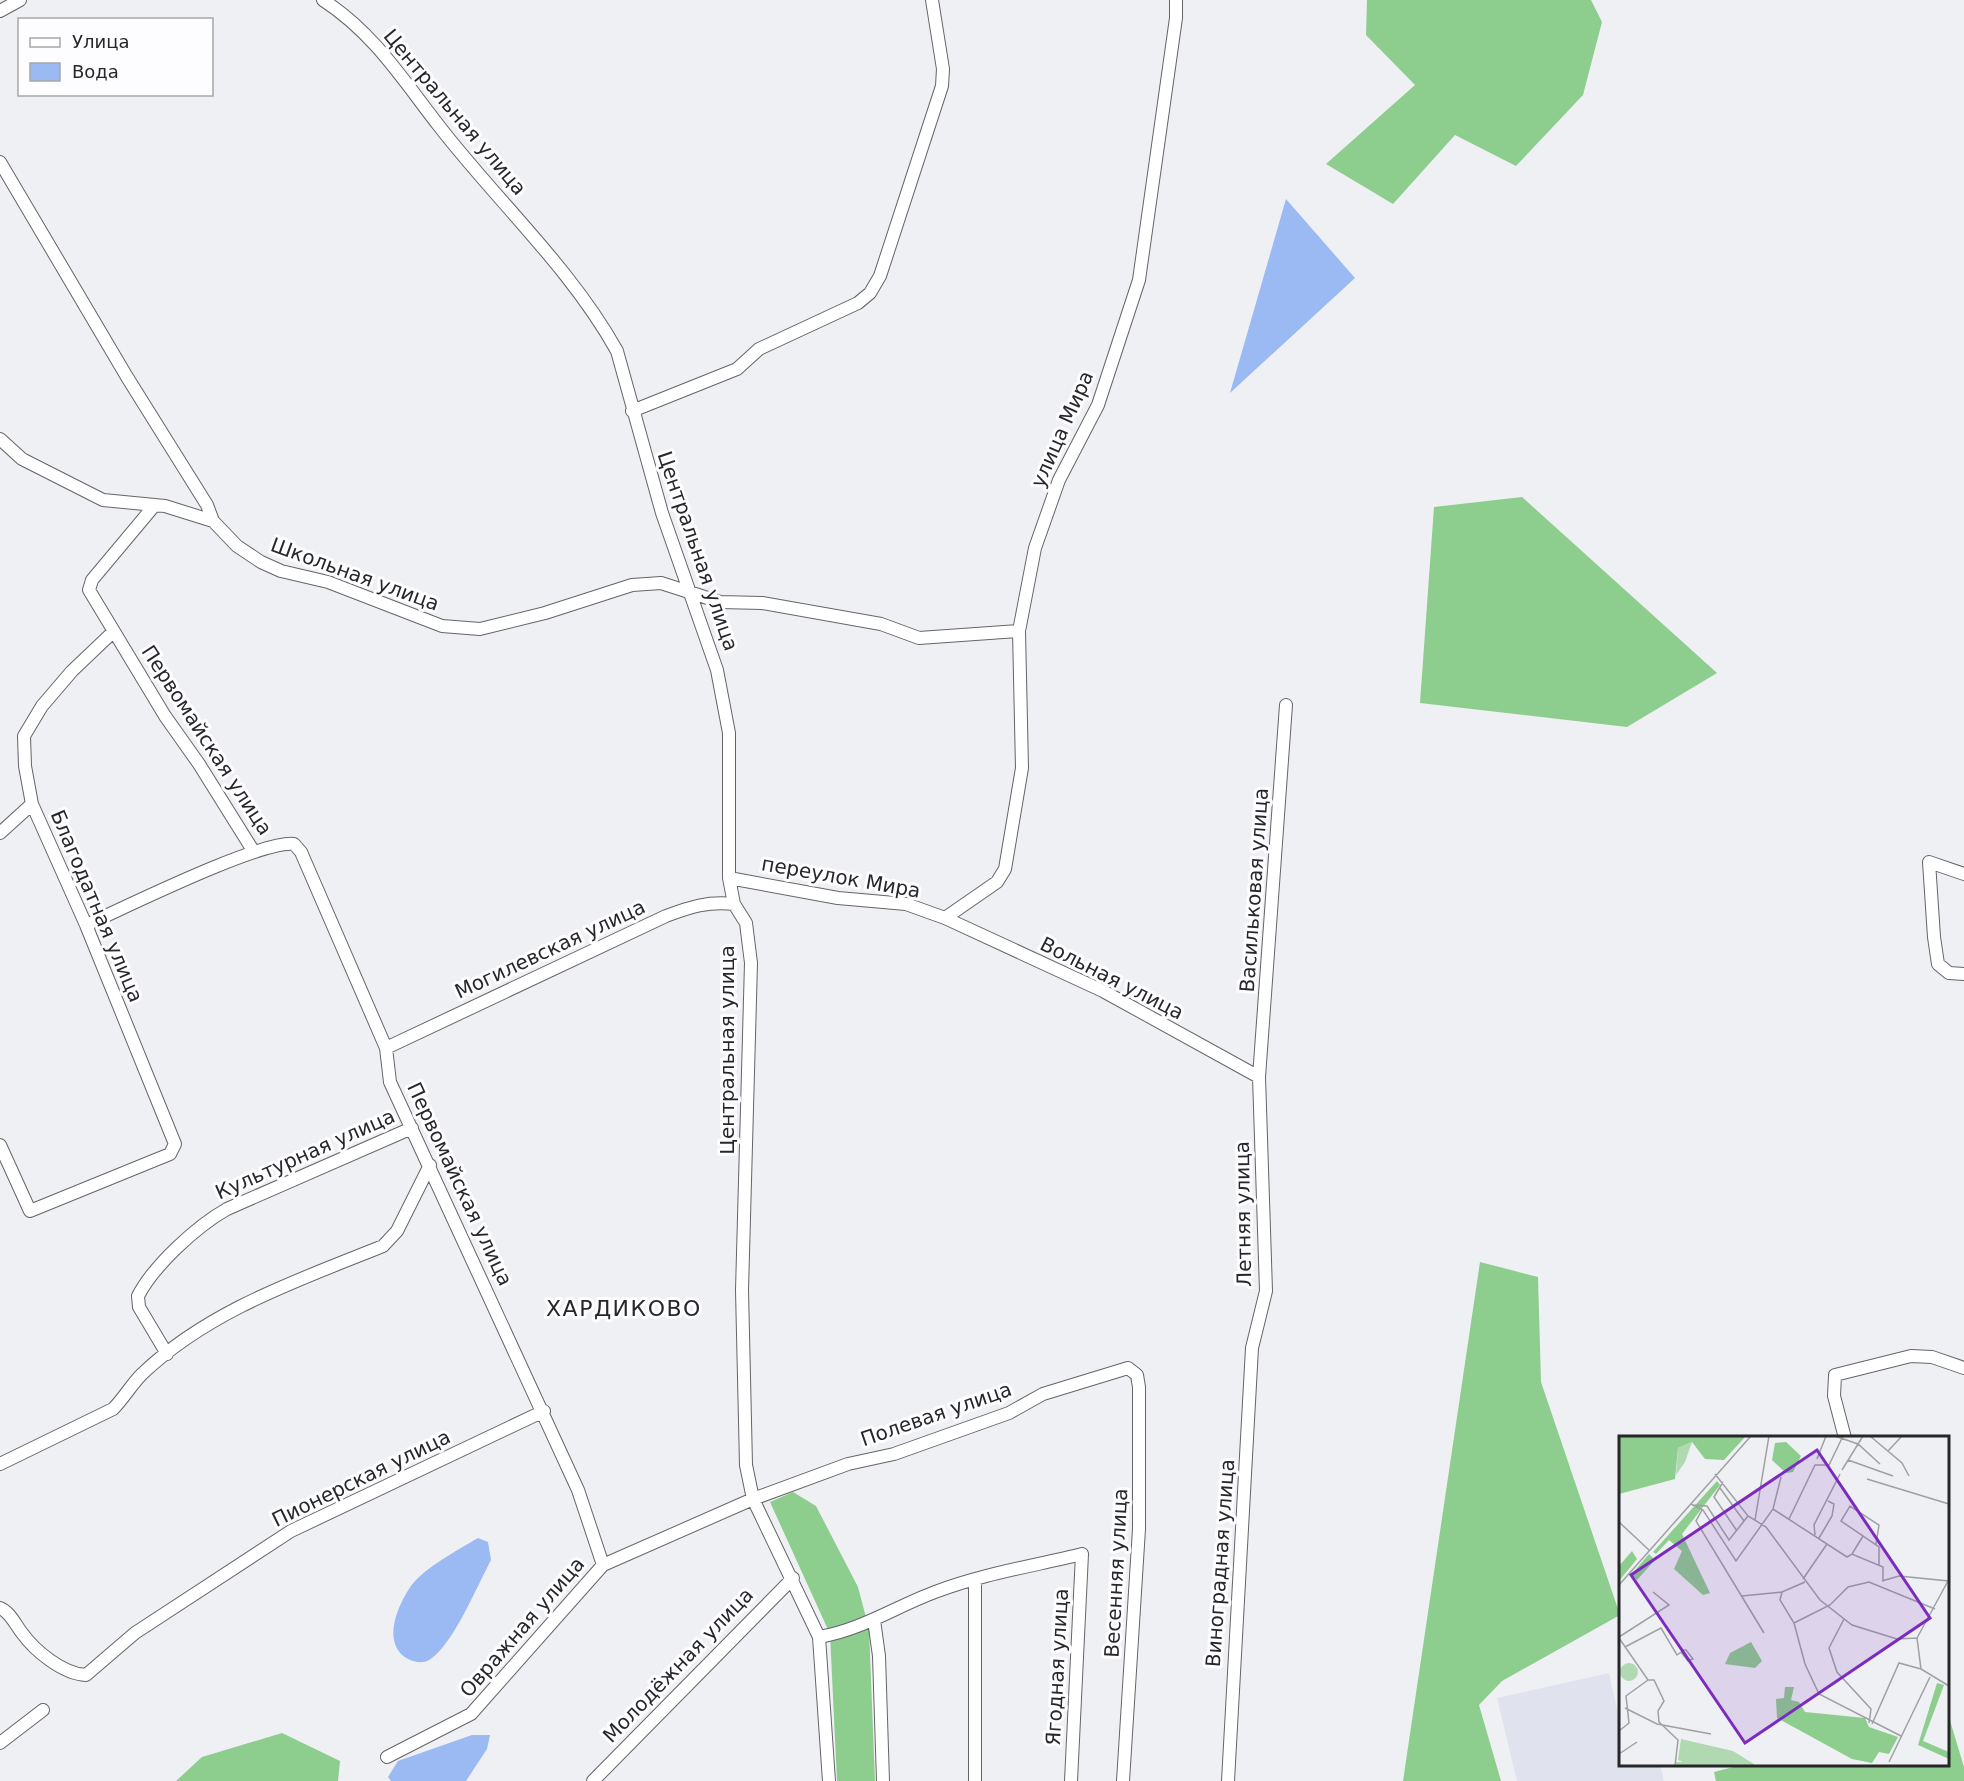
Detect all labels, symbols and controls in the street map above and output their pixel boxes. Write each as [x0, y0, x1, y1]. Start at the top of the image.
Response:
legend [18, 18, 213, 96]
street label: Центральная улица [379, 24, 531, 200]
text: Улица [72, 31, 129, 52]
text: Вода [72, 61, 119, 82]
street label: улица Мира [1026, 367, 1098, 491]
street label: Центральная улица [653, 448, 743, 654]
street label: Школьная улица [268, 532, 442, 616]
street label: Первомайская улица [137, 641, 277, 839]
street label: Васильковая улица [1235, 787, 1273, 993]
street label: Благодатная улица [46, 806, 148, 1006]
street label: переулок Мира [760, 851, 922, 903]
street label: Могилевская улица [451, 894, 649, 1004]
street label: Вольная улица [1036, 932, 1188, 1024]
street label: Центральная улица [715, 945, 739, 1155]
street label: Первомайская улица [402, 1078, 518, 1290]
street label: Культурная улица [212, 1104, 398, 1204]
street label: Летняя улица [1230, 1141, 1256, 1287]
district label: ХАРДИКОВО [546, 1296, 702, 1321]
street label: Полевая улица [857, 1377, 1015, 1451]
street label: Пионерская улица [268, 1424, 454, 1532]
inset map [1619, 1436, 1949, 1766]
street label: Виноградная улица [1201, 1458, 1239, 1668]
street label: Весенняя улица [1100, 1488, 1132, 1658]
street label: Овражная улица [455, 1552, 589, 1702]
street label: Молодёжная улица [598, 1583, 758, 1747]
street label: Ягодная улица [1041, 1588, 1073, 1746]

